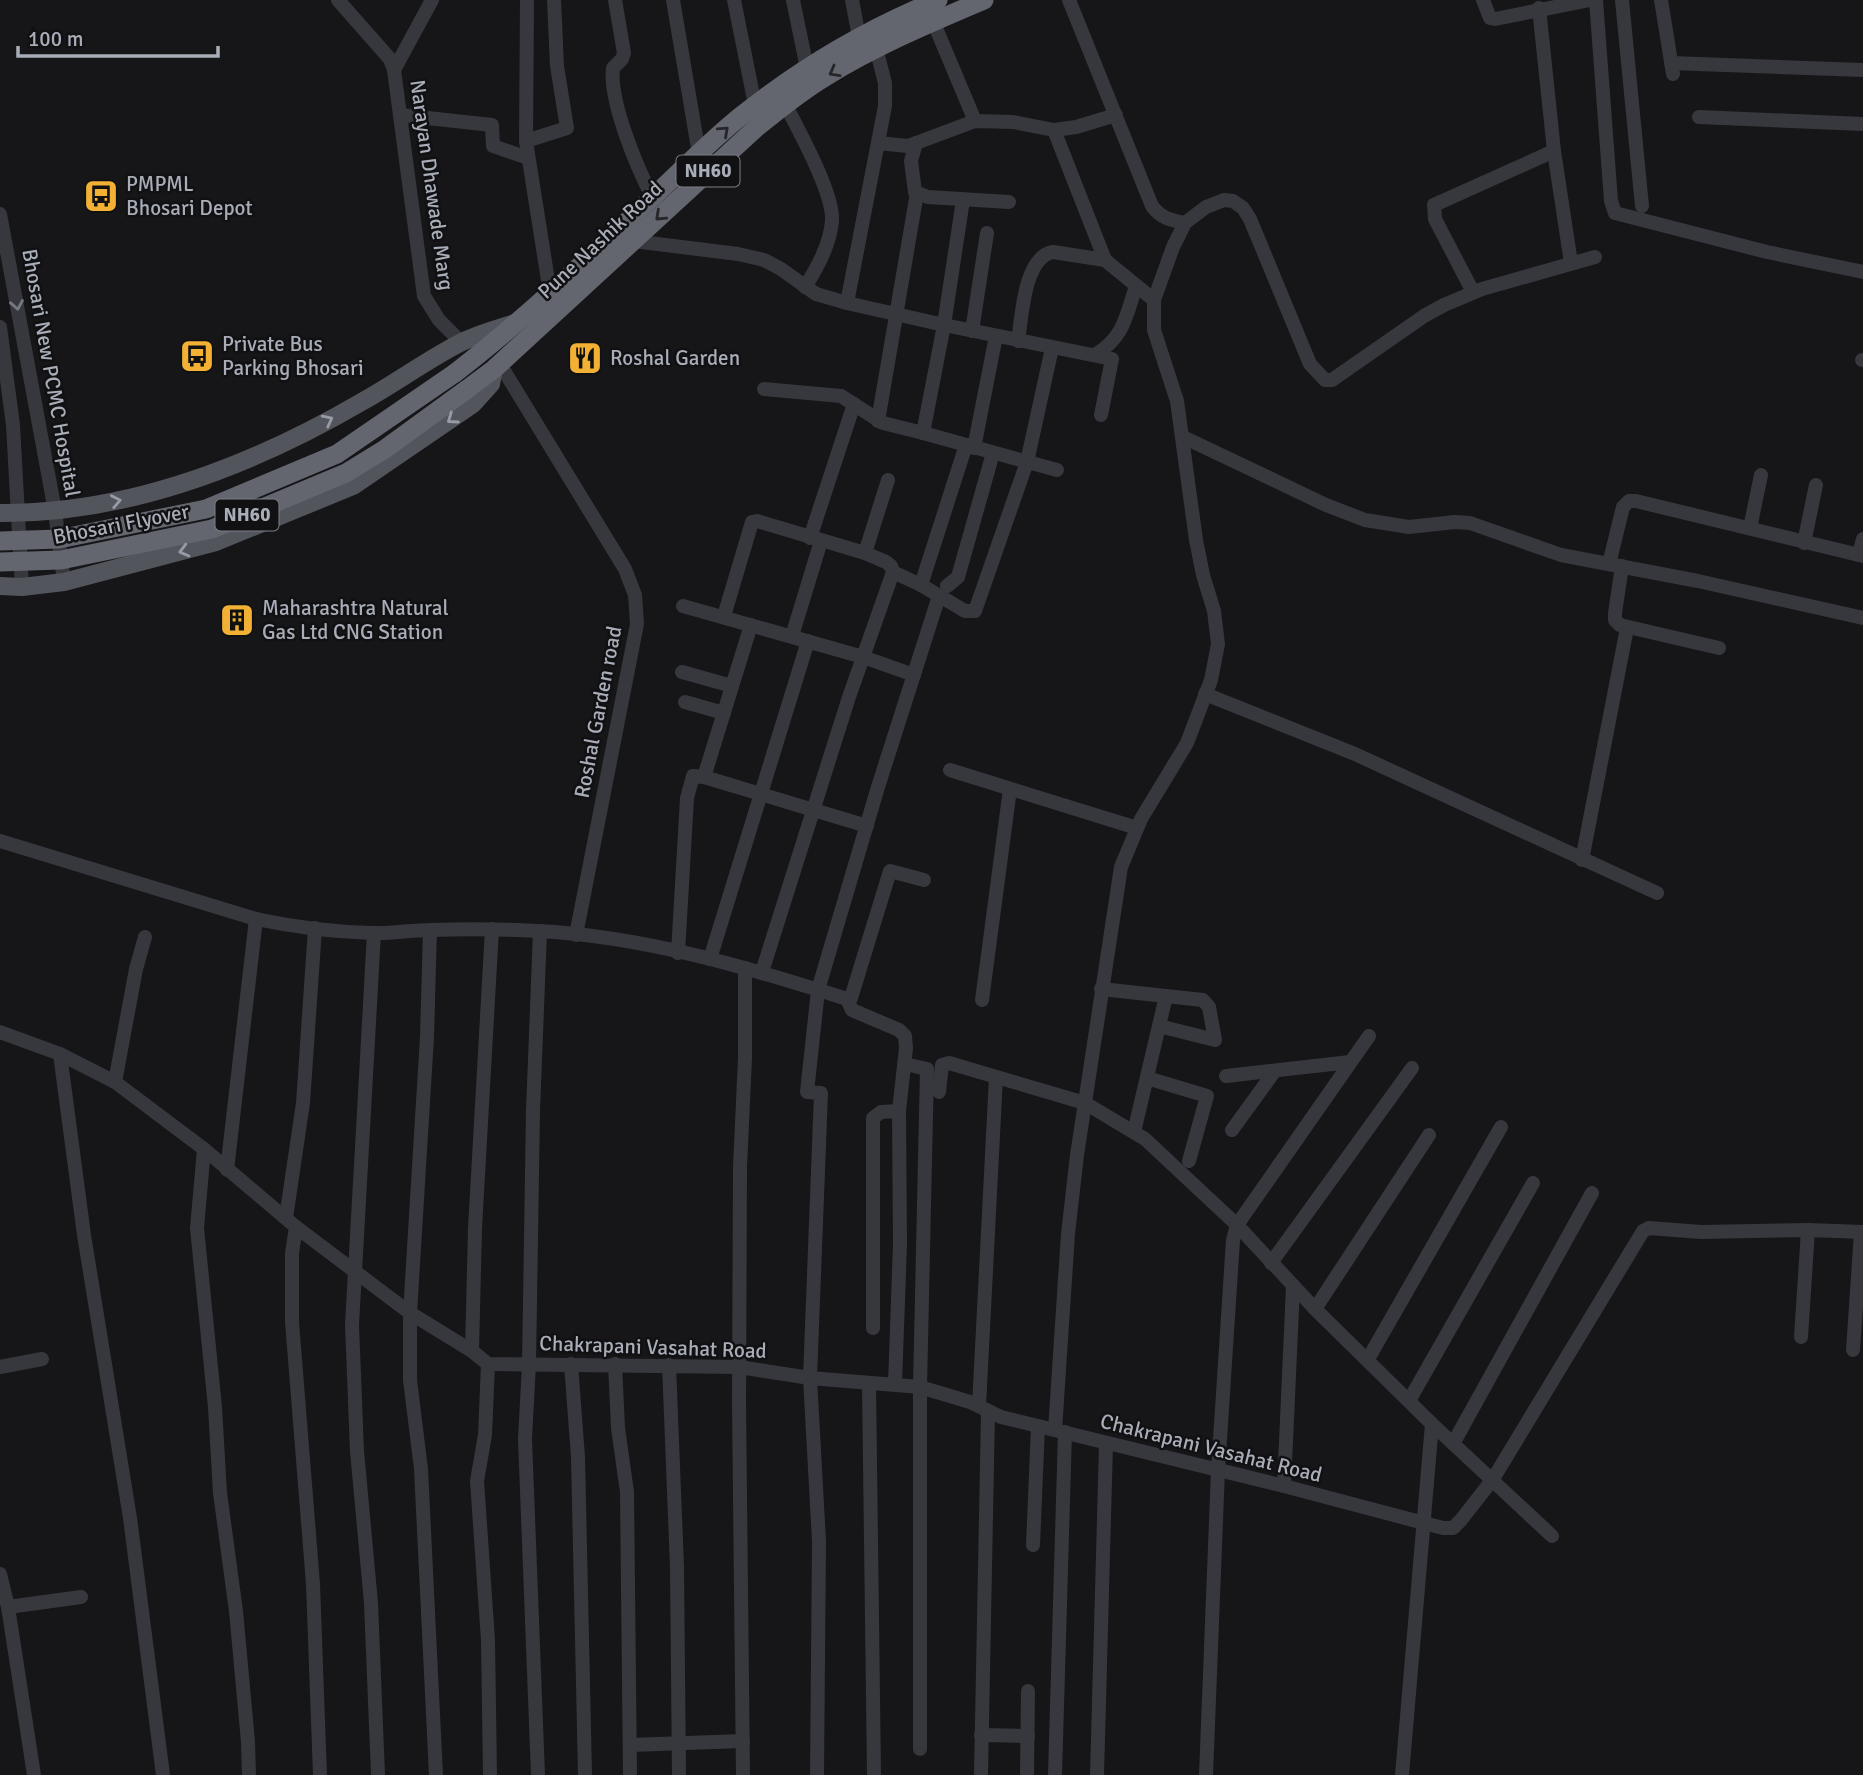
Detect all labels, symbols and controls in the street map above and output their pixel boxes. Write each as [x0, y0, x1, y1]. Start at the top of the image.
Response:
scale bar [18, 14, 217, 58]
text: 100 m [28, 26, 83, 52]
one-way arrow [829, 64, 842, 77]
street label: Narayan Dhawade Marg [404, 78, 460, 292]
one-way arrow [716, 127, 729, 139]
road number: NH60 [676, 155, 740, 186]
place label: PMPML Bhosari Depot [126, 171, 253, 221]
street label: Pune Nashik Road [532, 176, 668, 304]
bus stop icon: PMPML Bhosari Depot [82, 177, 120, 215]
one-way arrow [655, 208, 668, 221]
street label: Bhosari New PCMC Hospital [16, 247, 86, 499]
one-way arrow [9, 299, 24, 311]
place label: Private Bus Parking Bhosari [222, 331, 364, 381]
bus stop icon: Private Bus Parking Bhosari [178, 337, 216, 375]
restaurant icon: Roshal Garden [566, 339, 604, 377]
place label: Roshal Garden [610, 345, 740, 371]
one-way arrow [447, 411, 460, 423]
one-way arrow [321, 415, 333, 428]
one-way arrow [110, 494, 122, 509]
street label: Bhosari Flyover [51, 498, 191, 550]
road number: NH60 [216, 500, 278, 530]
one-way arrow [178, 543, 190, 557]
place label: Maharashtra Natural Gas Ltd CNG Station [262, 595, 449, 645]
building icon: Maharashtra Natural Gas Ltd CNG Station [218, 601, 256, 639]
street label: Roshal Garden road [569, 624, 627, 800]
street label: Chakrapani Vasahat Road [539, 1330, 767, 1364]
street label: Chakrapani Vasahat Road [1097, 1408, 1325, 1488]

